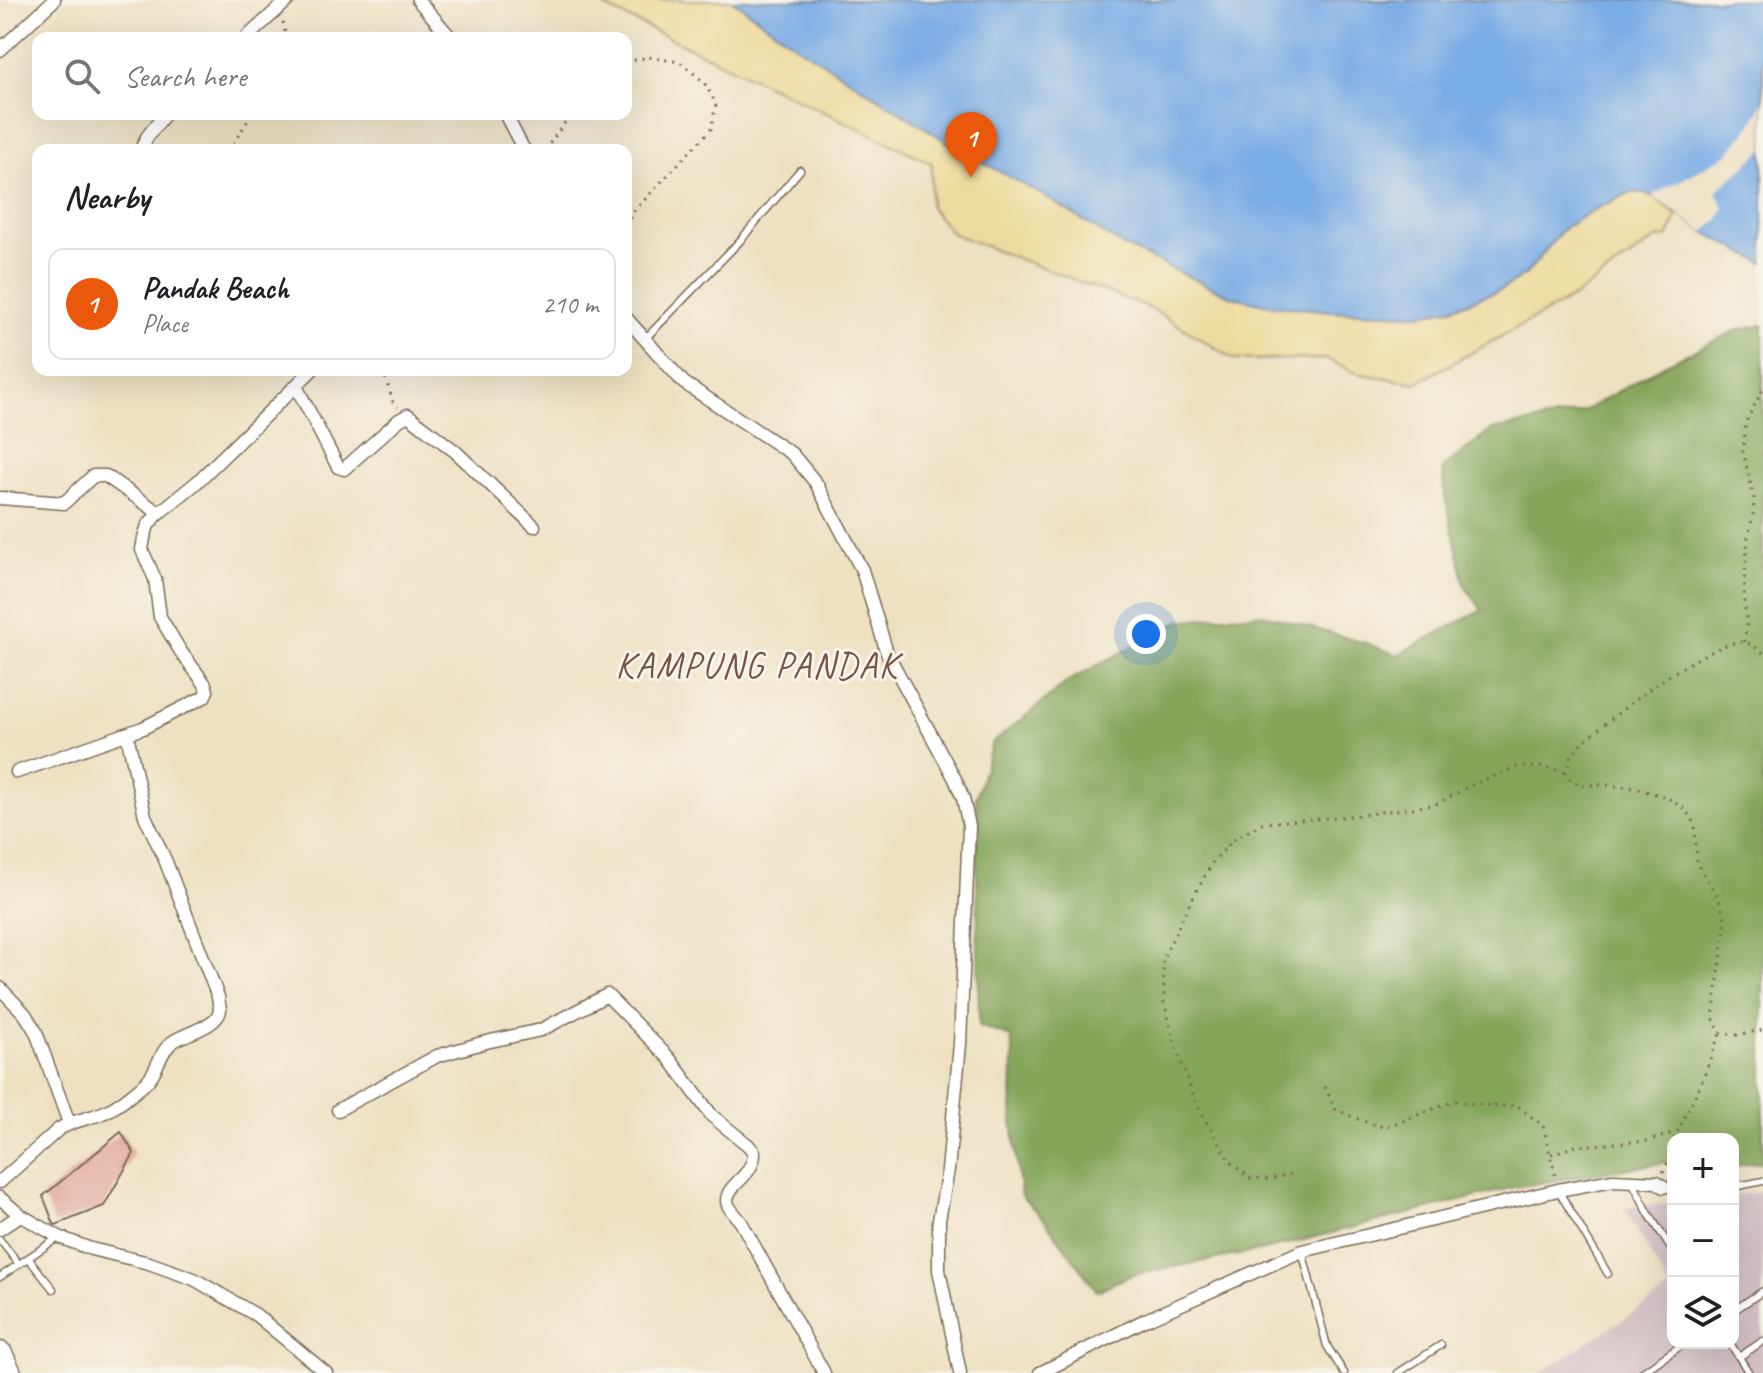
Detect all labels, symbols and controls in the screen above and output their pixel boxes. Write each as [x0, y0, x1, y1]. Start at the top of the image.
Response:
search box [32, 32, 632, 120]
icon: search [60, 54, 104, 98]
text: Search here [124, 57, 246, 95]
pin: 1 [945, 112, 997, 178]
text: Nearby [64, 175, 150, 218]
text: Pandak Beach [142, 269, 289, 307]
text: 1 [86, 288, 98, 321]
text: 210 m [542, 288, 598, 321]
text: Place [142, 307, 188, 340]
your location [1126, 614, 1166, 654]
district label: KAMPUNG PANDAK [615, 642, 904, 688]
map controls [1667, 1133, 1739, 1349]
button: + [1667, 1133, 1739, 1205]
button: − [1667, 1205, 1739, 1277]
button: layers [1667, 1277, 1739, 1349]

